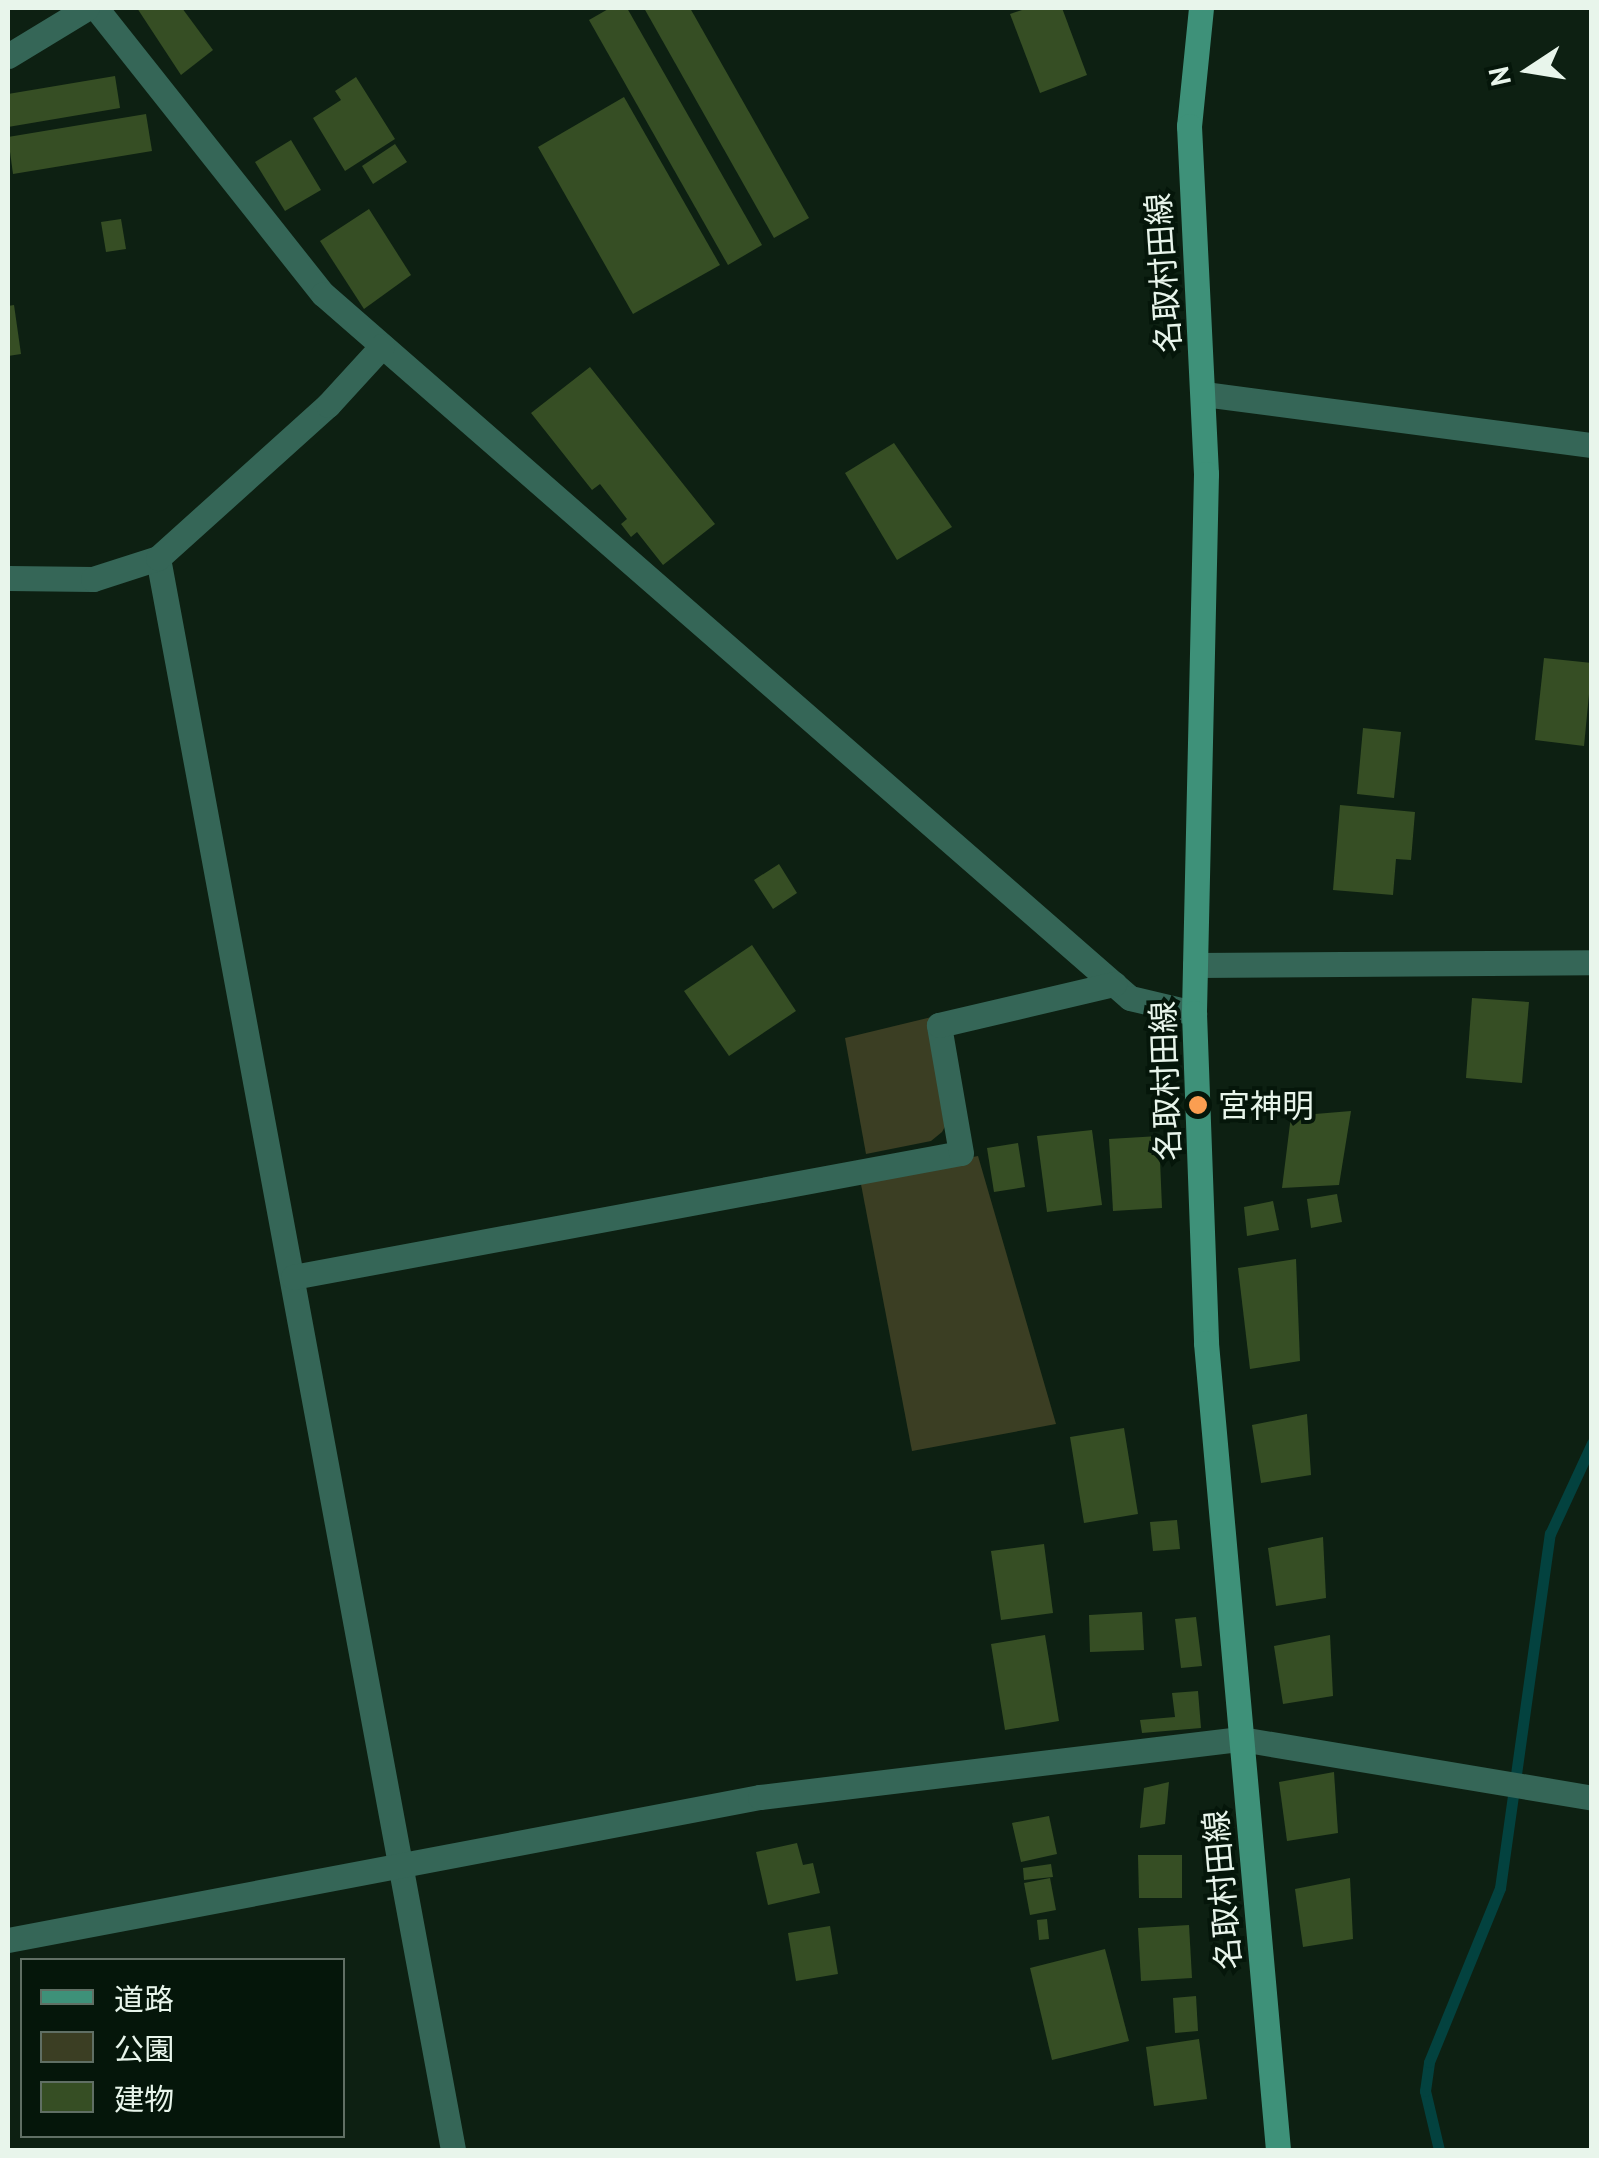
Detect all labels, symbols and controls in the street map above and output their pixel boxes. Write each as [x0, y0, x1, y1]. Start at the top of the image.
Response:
north arrow [1479, 20, 1579, 120]
text: N [1479, 63, 1519, 89]
street label: 名取村田線 [1138, 192, 1188, 354]
street label: 名取村田線 [1143, 1000, 1187, 1162]
place label: 宮神明 [1218, 1086, 1314, 1124]
marker: 宮神明 [1187, 1094, 1209, 1116]
street label: 名取村田線 [1196, 1809, 1248, 1971]
legend [20, 1958, 345, 2138]
text: 道路 [114, 1979, 174, 2018]
text: 公園 [114, 2029, 174, 2068]
text: 建物 [114, 2079, 174, 2118]

